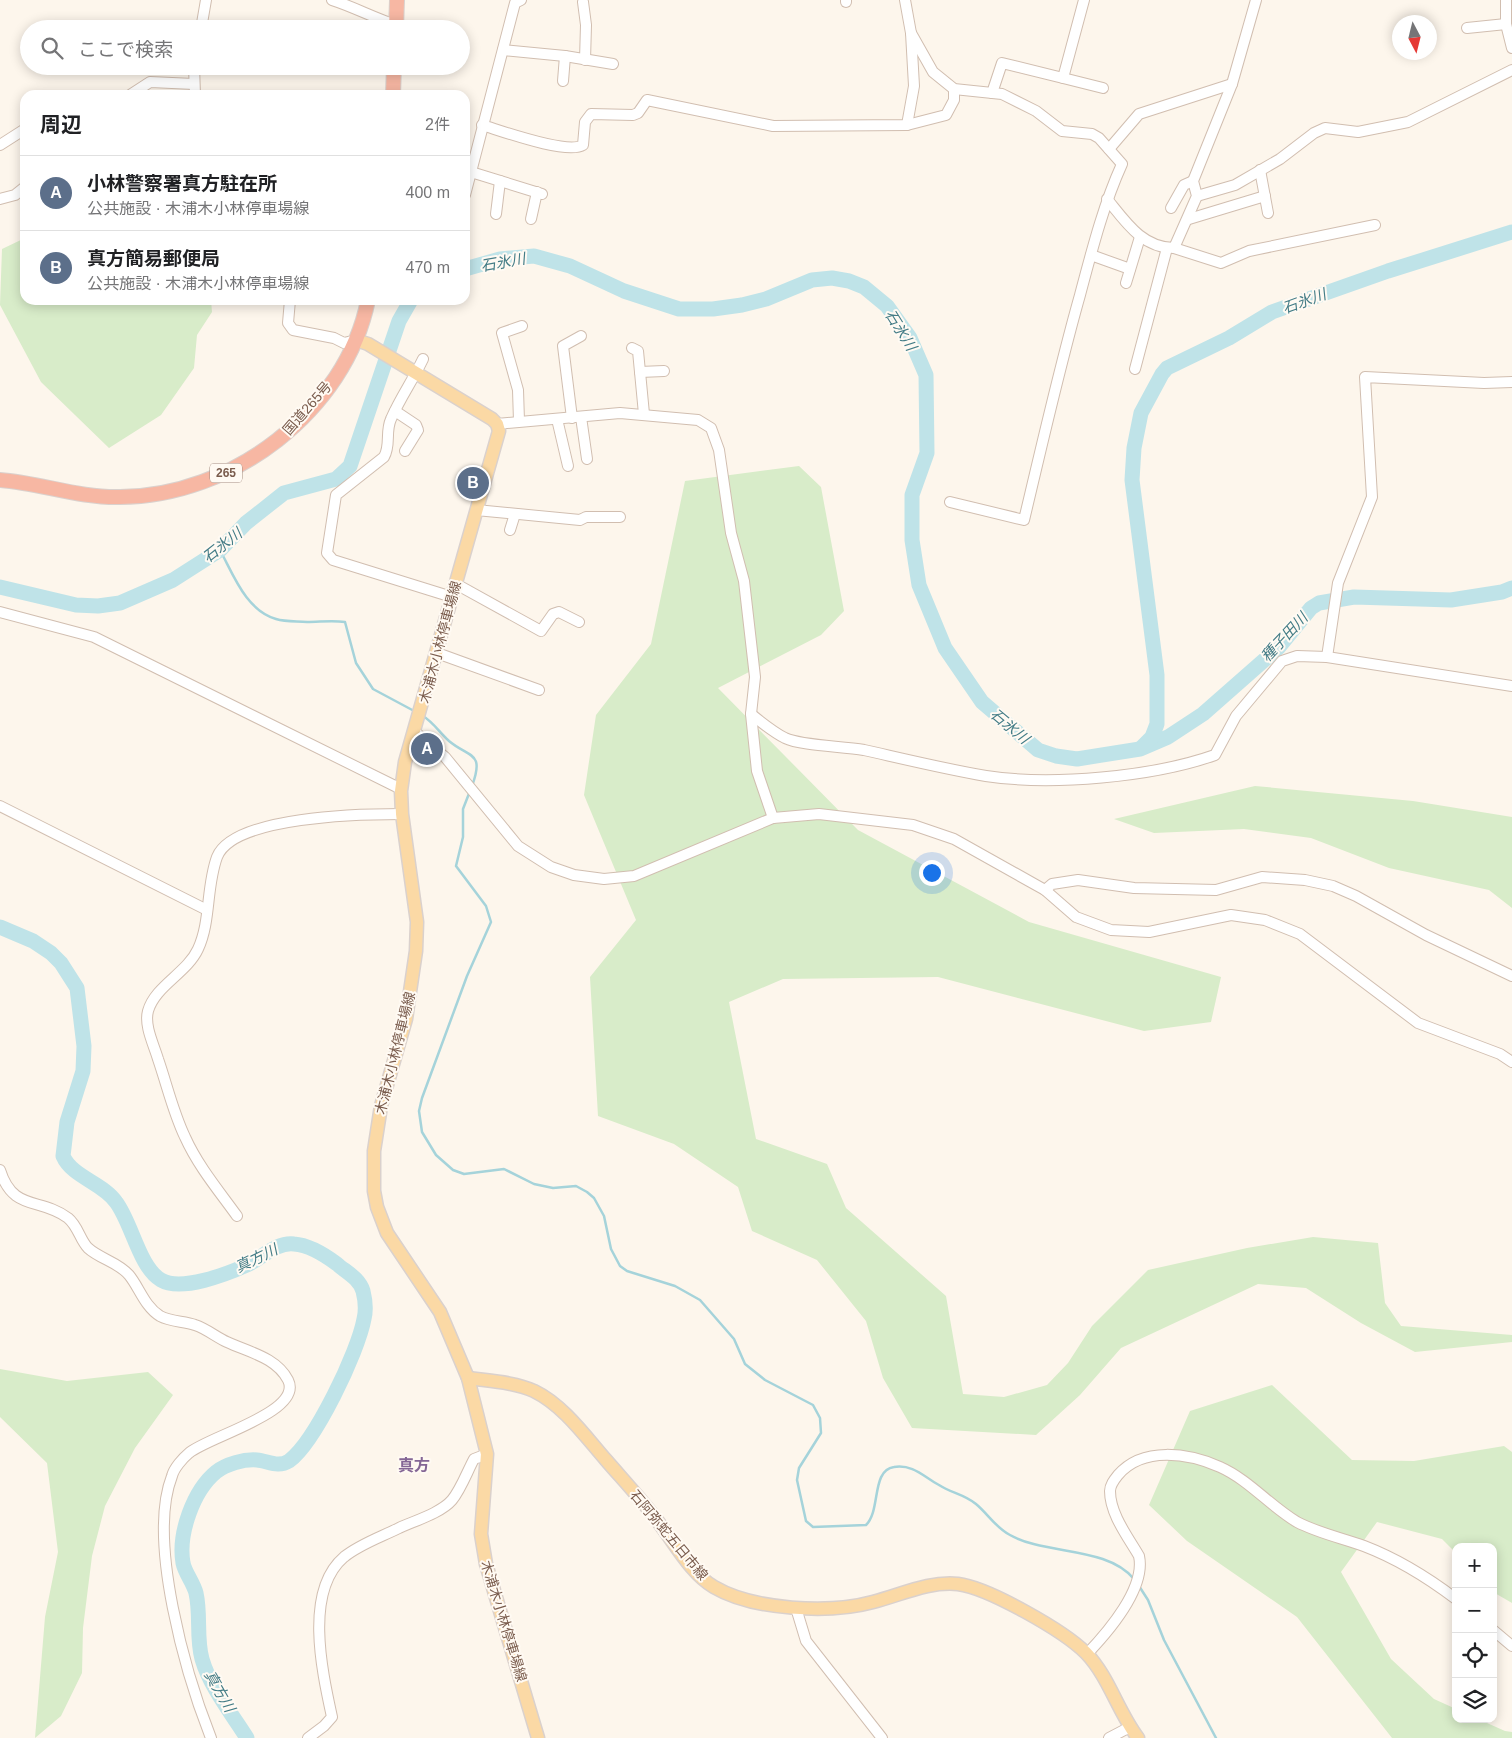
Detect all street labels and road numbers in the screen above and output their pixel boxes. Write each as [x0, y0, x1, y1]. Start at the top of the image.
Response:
street label: 国道265号 [280, 378, 334, 438]
road number: 265 [210, 463, 242, 482]
street label: 木浦木小林停車場線 [416, 579, 464, 705]
street label: 木浦木小林停車場線 [372, 990, 418, 1116]
street label: 石阿弥蛇五日市線 [627, 1487, 711, 1583]
street label: 木浦木小林停車場線 [478, 1558, 530, 1684]

